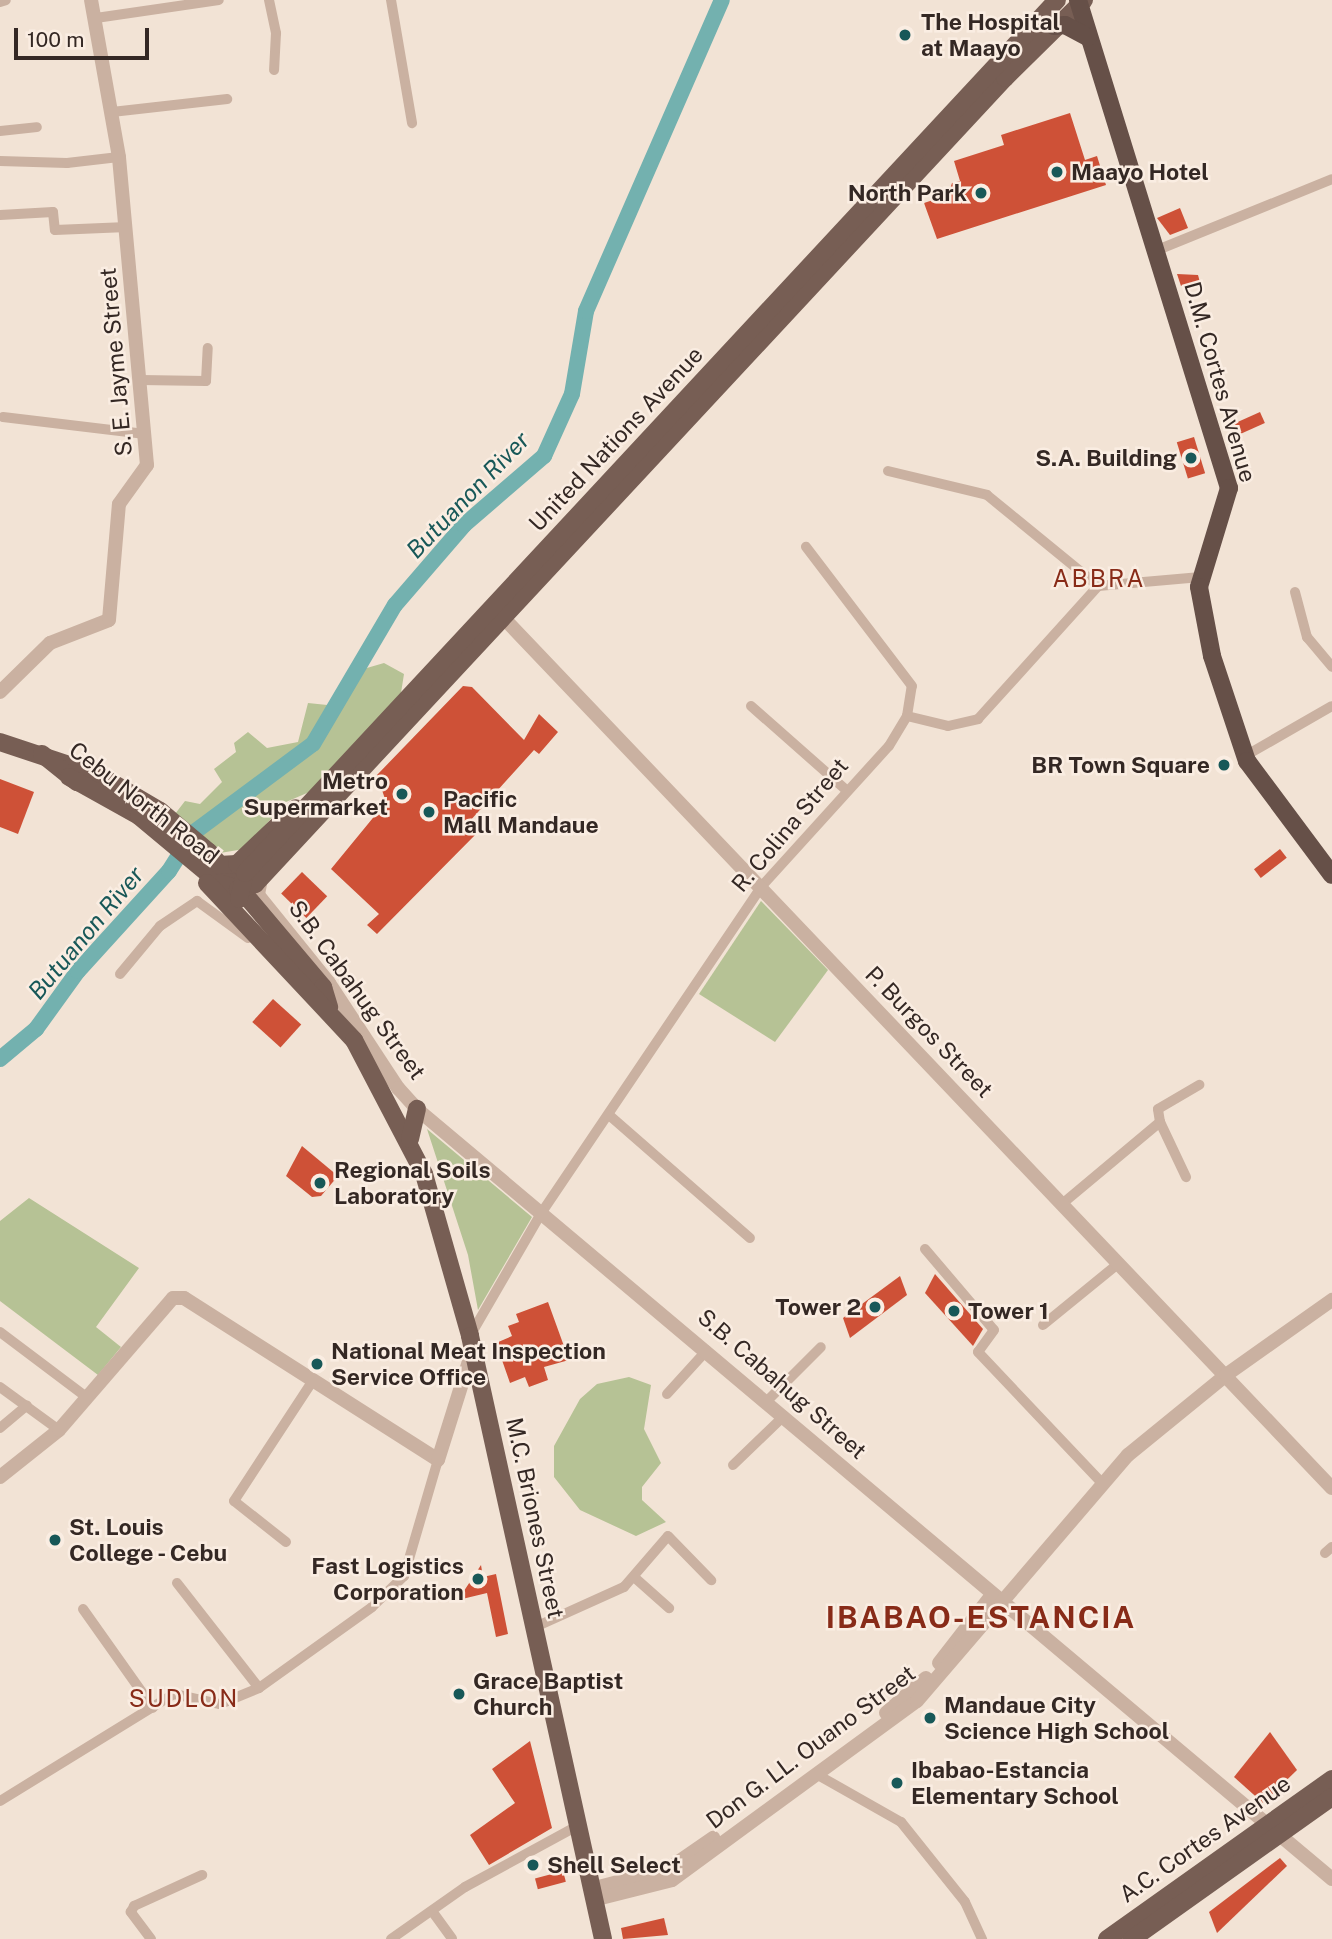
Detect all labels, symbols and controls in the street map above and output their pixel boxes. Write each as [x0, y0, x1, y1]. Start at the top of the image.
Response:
place label: The Hospital at Maayo [921, 8, 1060, 62]
scale bar [18, 14, 152, 58]
marker: The Hospital at Maayo [895, 25, 915, 45]
text: 100 m [27, 27, 84, 52]
place label: Maayo Hotel [1071, 158, 1209, 186]
marker: Maayo Hotel [1049, 164, 1065, 180]
place label: North Park [848, 179, 967, 207]
marker: North Park [973, 185, 989, 201]
street label: S. E. Jayme Street [94, 266, 138, 458]
street label: D.M. Cortes Avenue [1178, 279, 1262, 485]
street label: United Nations Avenue [523, 341, 709, 537]
water label: Butuanon River [400, 426, 536, 564]
place label: S.A. Building [1035, 444, 1177, 472]
marker: S.A. Building [1183, 450, 1199, 466]
district label: ABBRA [1053, 565, 1145, 593]
street label: Cebu North Road [64, 736, 224, 870]
place label: BR Town Square [1031, 751, 1210, 779]
street label: R. Colina Street [726, 752, 854, 898]
marker: BR Town Square [1216, 757, 1232, 773]
place label: Metro Supermarket [243, 767, 388, 821]
place label: Pacific Mall Mandaue [443, 785, 599, 839]
marker: Metro Supermarket [394, 786, 410, 802]
marker: Pacific Mall Mandaue [421, 804, 437, 820]
water label: Butuanon River [22, 861, 150, 1005]
street label: S.B. Cabahug Street [283, 895, 431, 1085]
street label: P. Burgos Street [859, 961, 999, 1103]
place label: Regional Soils Laboratory [334, 1156, 491, 1210]
marker: Regional Soils Laboratory [312, 1175, 328, 1191]
place label: Tower 2 [775, 1293, 861, 1321]
place label: Tower 1 [968, 1297, 1049, 1325]
marker: Tower 2 [867, 1299, 883, 1315]
street label: S.B. Cabahug Street [692, 1303, 872, 1465]
marker: Tower 1 [946, 1303, 962, 1319]
place label: National Meat Inspection Service Office [331, 1337, 606, 1391]
marker: National Meat Inspection Service Office [309, 1356, 325, 1372]
street label: M.C. Briones Street [500, 1415, 570, 1621]
place label: St. Louis College - Cebu [69, 1513, 230, 1567]
marker: St. Louis College - Cebu [47, 1532, 63, 1548]
place label: Fast Logistics Corporation [311, 1552, 464, 1606]
marker: Fast Logistics Corporation [470, 1571, 486, 1587]
district label: IBABAO-ESTANCIA [828, 1599, 1134, 1635]
street label: Don G. LL. Ouano Street [701, 1659, 921, 1835]
place label: Grace Baptist Church [473, 1667, 623, 1721]
district label: SUDLON [129, 1685, 239, 1713]
marker: Grace Baptist Church [451, 1686, 467, 1702]
place label: Mandaue City Science High School [944, 1691, 1169, 1745]
marker: Mandaue City Science High School [922, 1710, 938, 1726]
place label: Ibabao-Estancia Elementary School [911, 1756, 1119, 1810]
street label: A.C. Cortes Avenue [1114, 1770, 1296, 1908]
marker: Ibabao-Estancia Elementary School [889, 1775, 905, 1791]
place label: Shell Select [547, 1851, 681, 1879]
marker: Shell Select [525, 1857, 541, 1873]

